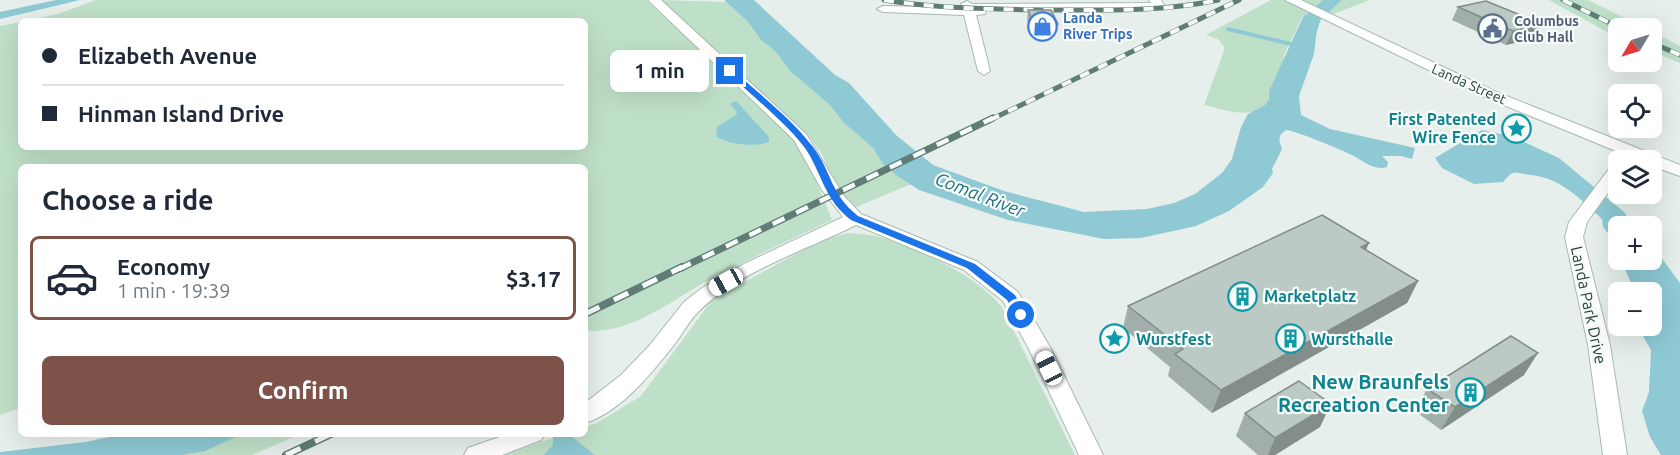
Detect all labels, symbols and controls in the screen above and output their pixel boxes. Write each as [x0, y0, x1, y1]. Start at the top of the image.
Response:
shop icon: Landa River Trips [1026, 10, 1058, 42]
place label: Landa River Trips [1063, 10, 1133, 42]
public building icon: Columbus Club Hall [1477, 13, 1509, 45]
place label: Columbus Club Hall [1514, 13, 1579, 45]
north arrow [1608, 18, 1662, 72]
map controls [1608, 18, 1662, 336]
text: Elizabeth Avenue [78, 43, 257, 68]
callout: 1 min [610, 50, 709, 92]
route end [716, 57, 743, 84]
text: 1 min [634, 59, 685, 82]
street label: Landa Street [1429, 60, 1509, 108]
button: locate [1608, 84, 1662, 138]
text: Hinman Island Drive [78, 101, 284, 126]
place label: First Patented Wire Fence [1389, 110, 1496, 146]
place icon: First Patented Wire Fence [1501, 112, 1533, 144]
button: layers [1608, 150, 1662, 204]
water label: Comal River [933, 168, 1029, 221]
text: Choose a ride [42, 185, 214, 215]
button: + [1608, 216, 1662, 270]
street label: Landa Park Drive [1568, 244, 1610, 366]
icon: car [45, 251, 99, 305]
text: Economy [117, 254, 210, 279]
car [706, 265, 746, 299]
text: $3.17 [506, 266, 561, 291]
text: 1 min · 19:39 [117, 279, 231, 302]
building icon: Marketplatz [1227, 280, 1259, 312]
button: − [1608, 282, 1662, 336]
place label: Marketplatz [1264, 287, 1356, 305]
route start [1007, 301, 1034, 328]
place icon: Wurstfest [1099, 323, 1131, 355]
building icon: Wursthalle [1274, 323, 1306, 355]
place label: Wurstfest [1136, 330, 1212, 348]
place label: Wursthalle [1311, 330, 1393, 348]
car [1033, 348, 1065, 388]
button: Confirm [42, 356, 564, 425]
place label: New Braunfels Recreation Center [1278, 370, 1450, 416]
building icon: New Braunfels Recreation Center [1454, 377, 1486, 409]

